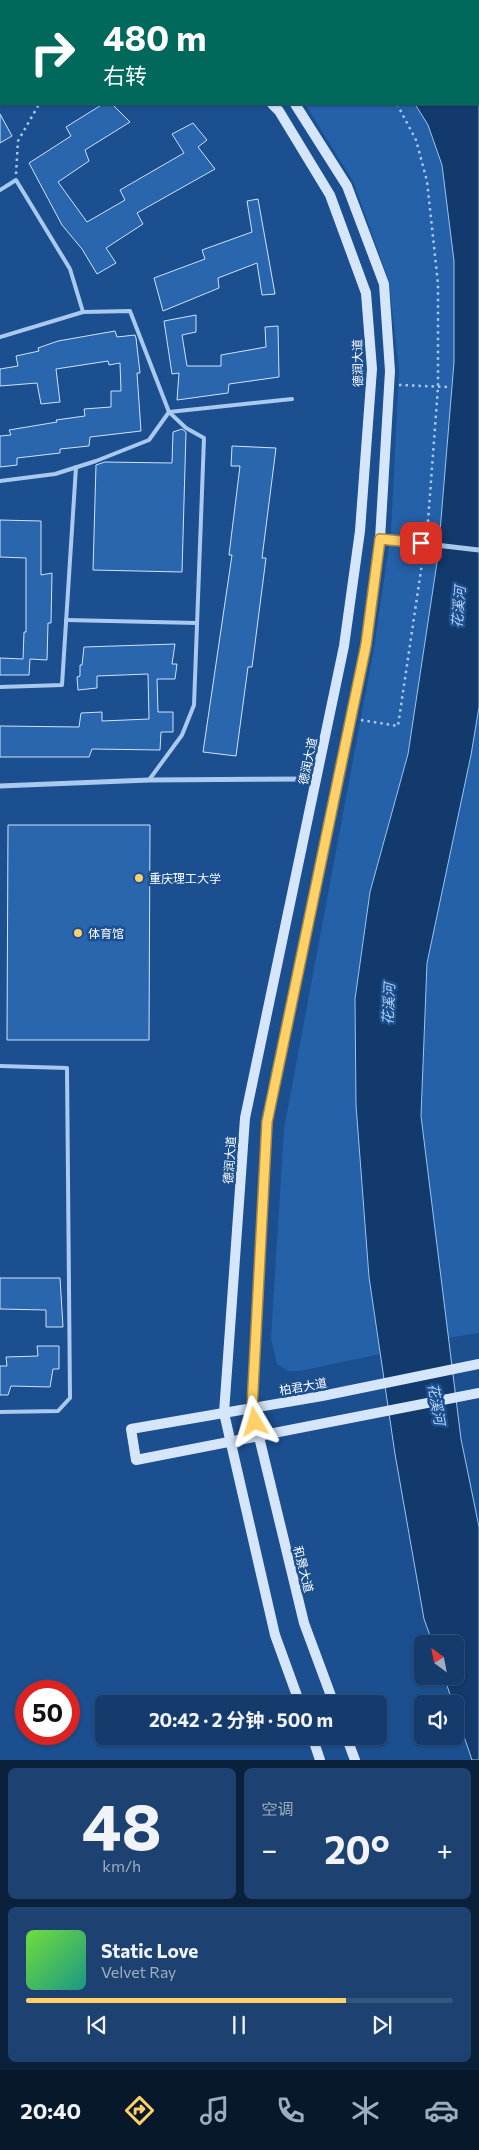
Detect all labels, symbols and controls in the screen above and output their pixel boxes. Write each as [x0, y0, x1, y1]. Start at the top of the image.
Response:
text: 480 m [103, 15, 207, 58]
icon: right [20, 20, 85, 85]
text: 右转 [103, 62, 147, 89]
street label: 德润大道 [350, 339, 364, 387]
pin [400, 522, 442, 564]
icon: arrive [407, 529, 435, 557]
water label: 花溪河 [448, 582, 469, 629]
street label: 德润大道 [295, 736, 319, 786]
place label: 重庆理工大学 [149, 871, 221, 885]
marker: 重庆理工大学 [133, 872, 145, 884]
place label: 体育馆 [88, 926, 124, 940]
marker: 体育馆 [72, 927, 84, 939]
water label: 花溪河 [378, 980, 398, 1025]
street label: 德润大道 [220, 1136, 238, 1184]
street label: 柏君大道 [278, 1375, 328, 1397]
water label: 花溪河 [425, 1382, 450, 1429]
position arrow [228, 1395, 280, 1447]
street label: 和景大道 [291, 1544, 317, 1594]
north arrow [414, 1635, 464, 1685]
map controls [414, 1635, 464, 1745]
speed limit sign: 50 [15, 1680, 80, 1745]
button: sound [414, 1695, 464, 1745]
text: 20:42 · 2 分钟 · 500 m [149, 1708, 333, 1731]
text: 48 [82, 1784, 162, 1863]
text: 空调 [262, 1799, 294, 1818]
text: 20° [324, 1825, 390, 1872]
text: − [262, 1832, 277, 1866]
text: + [437, 1832, 453, 1866]
text: km/h [102, 1856, 141, 1875]
text: Static Love [101, 1939, 198, 1962]
text: Velvet Ray [101, 1962, 176, 1981]
icon: previous [83, 2011, 111, 2039]
icon: pause [225, 2011, 253, 2039]
icon: next [368, 2011, 396, 2039]
icon: directions [122, 2093, 157, 2128]
icon: music [197, 2093, 232, 2128]
icon: phone [273, 2093, 308, 2128]
icon: climate [348, 2093, 383, 2128]
icon: car [424, 2093, 459, 2128]
text: 20:40 [20, 2097, 81, 2124]

